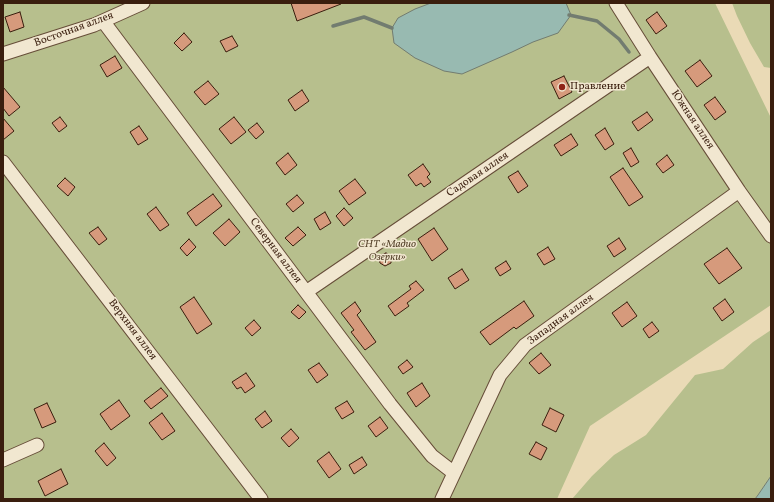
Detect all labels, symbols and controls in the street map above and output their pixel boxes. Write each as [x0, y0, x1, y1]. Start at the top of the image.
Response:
street label: Восточная аллея [33, 10, 115, 50]
place label: Правление [570, 80, 625, 94]
marker: Правление [557, 82, 567, 92]
street label: Южная аллея [667, 88, 717, 152]
street label: Садовая аллея [444, 149, 512, 201]
street label: Северная аллея [246, 216, 304, 286]
park label: СНТ «Мадио Озерки» [358, 238, 416, 264]
street label: Западная аллея [525, 292, 597, 348]
street label: Верхняя аллея [105, 297, 159, 363]

